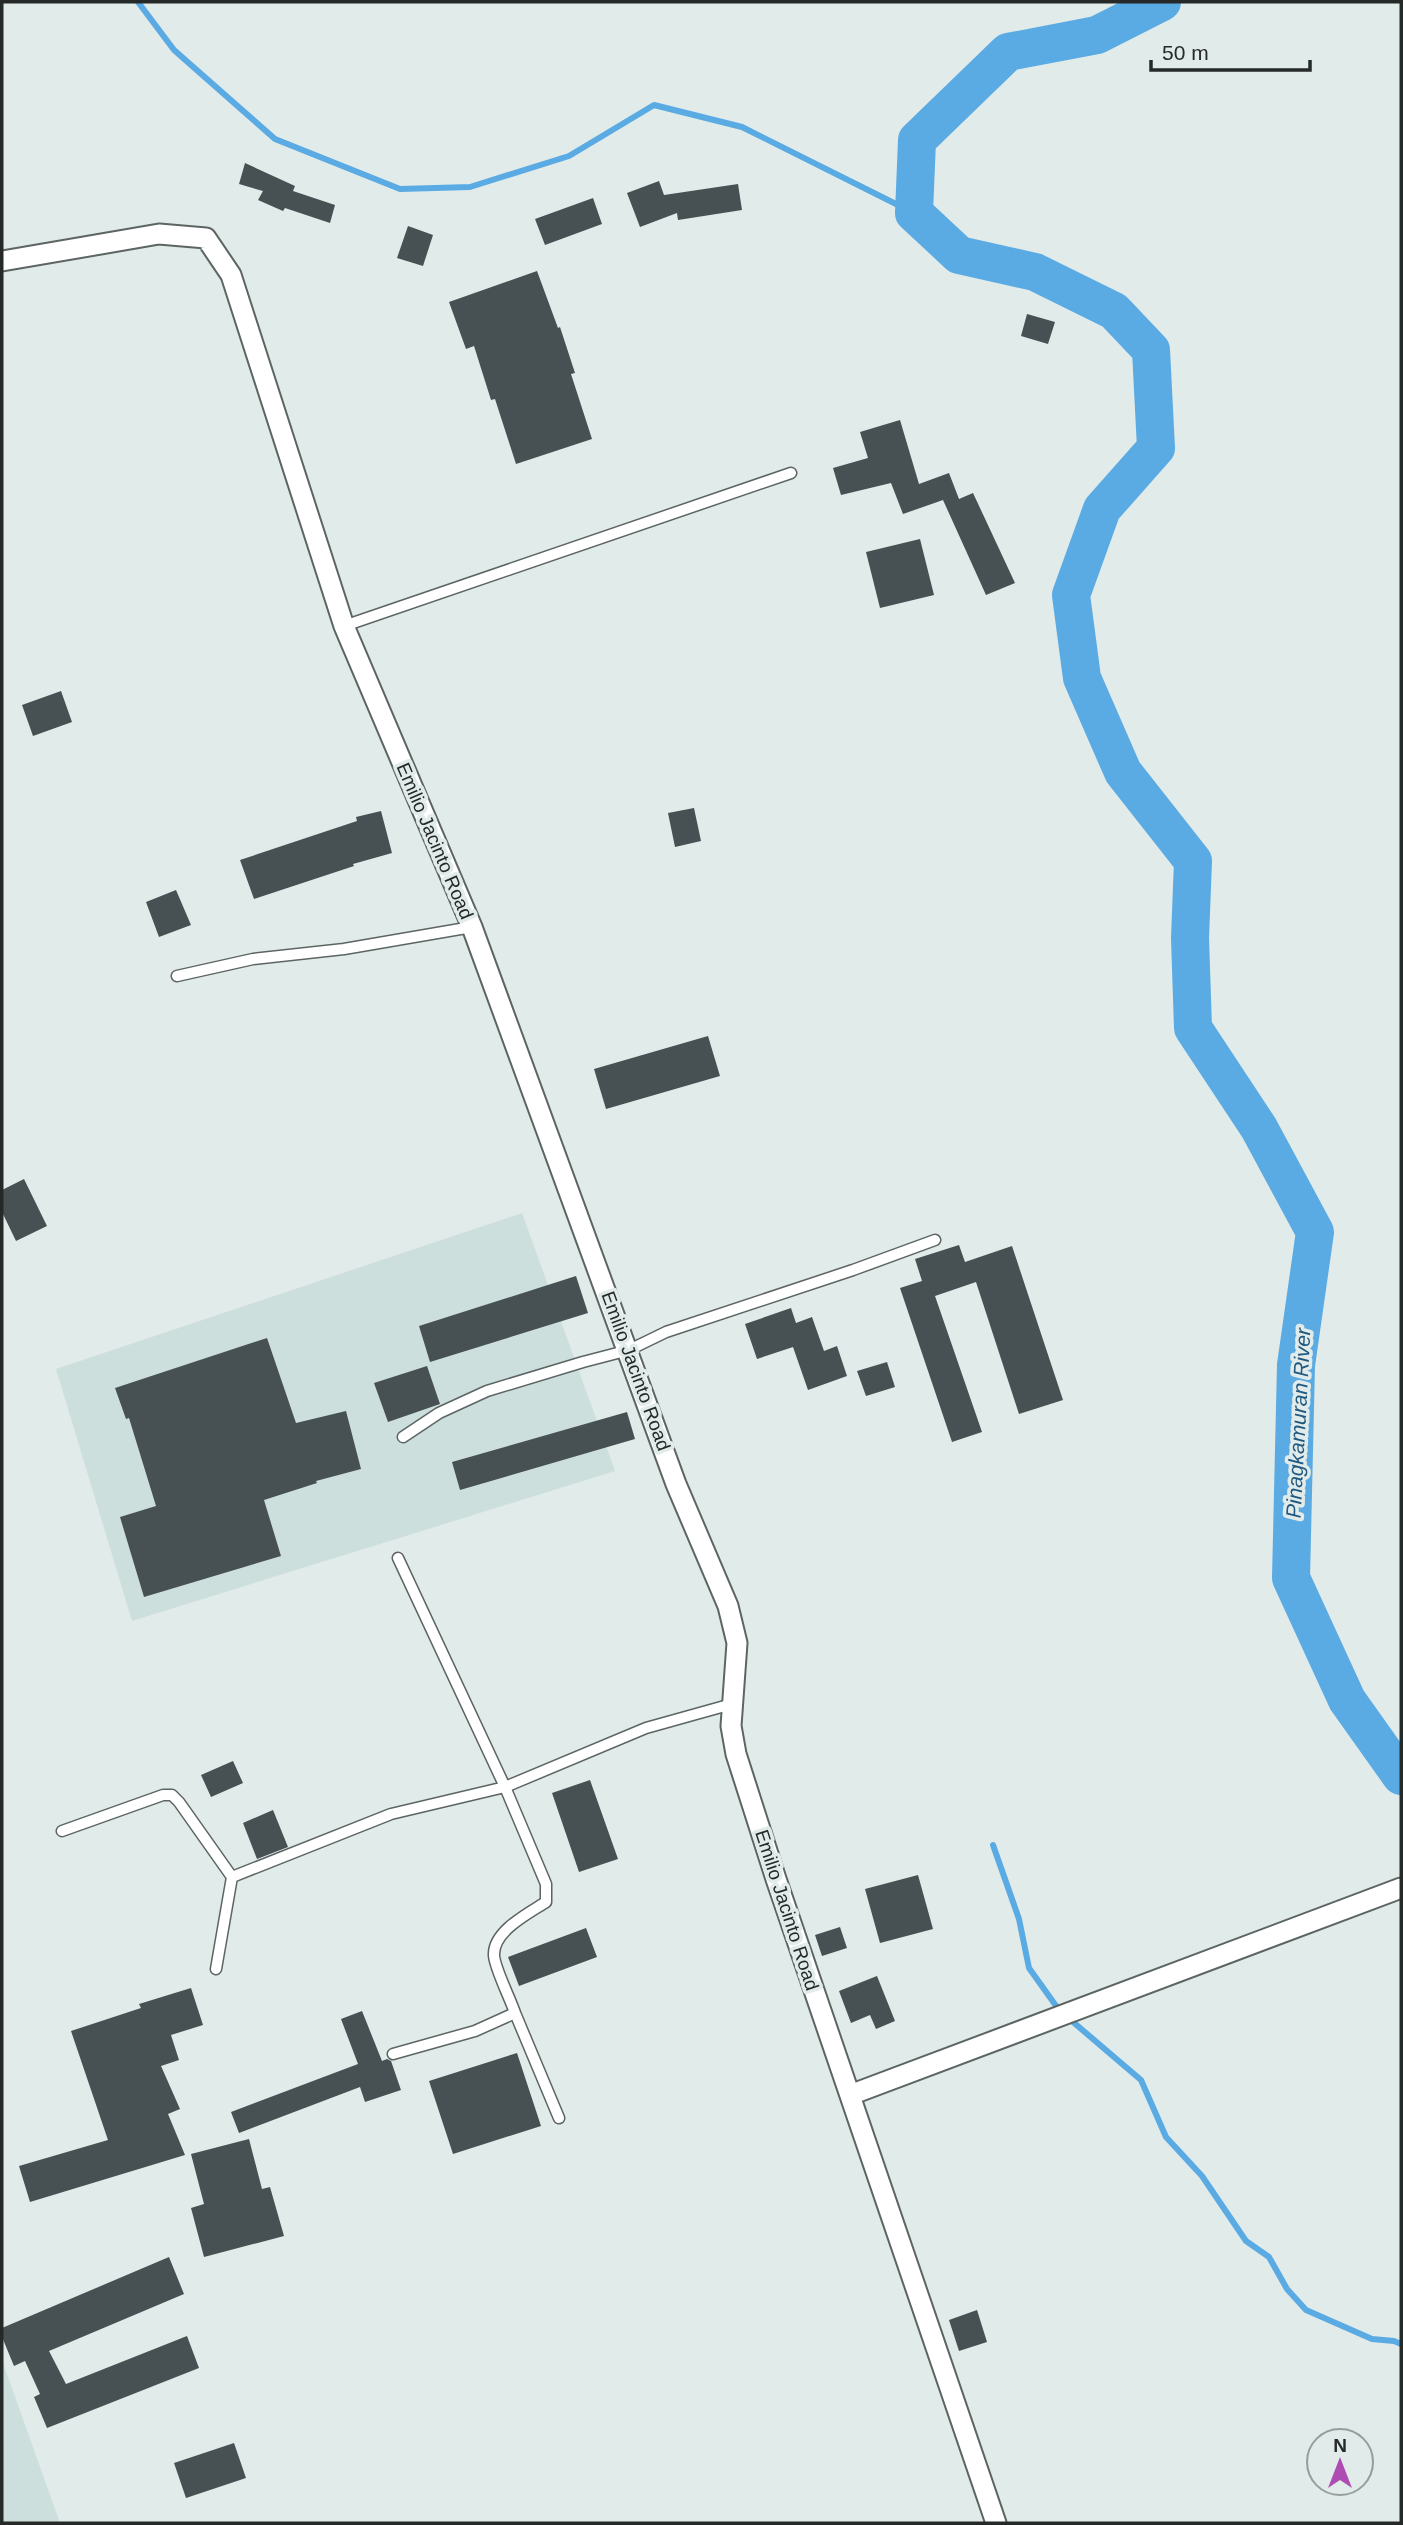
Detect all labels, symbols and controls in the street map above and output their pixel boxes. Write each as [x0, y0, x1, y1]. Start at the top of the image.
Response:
scale bar [1151, 28, 1310, 72]
text: 50 m [1162, 41, 1209, 64]
street label: Emilio Jacinto Road [393, 760, 477, 922]
street label: Emilio Jacinto Road [597, 1289, 675, 1453]
water label: Pinagkamuran River [1282, 1326, 1315, 1519]
street label: Emilio Jacinto Road [751, 1827, 823, 1993]
north arrow [1305, 2427, 1375, 2497]
text: N [1333, 2435, 1347, 2456]

